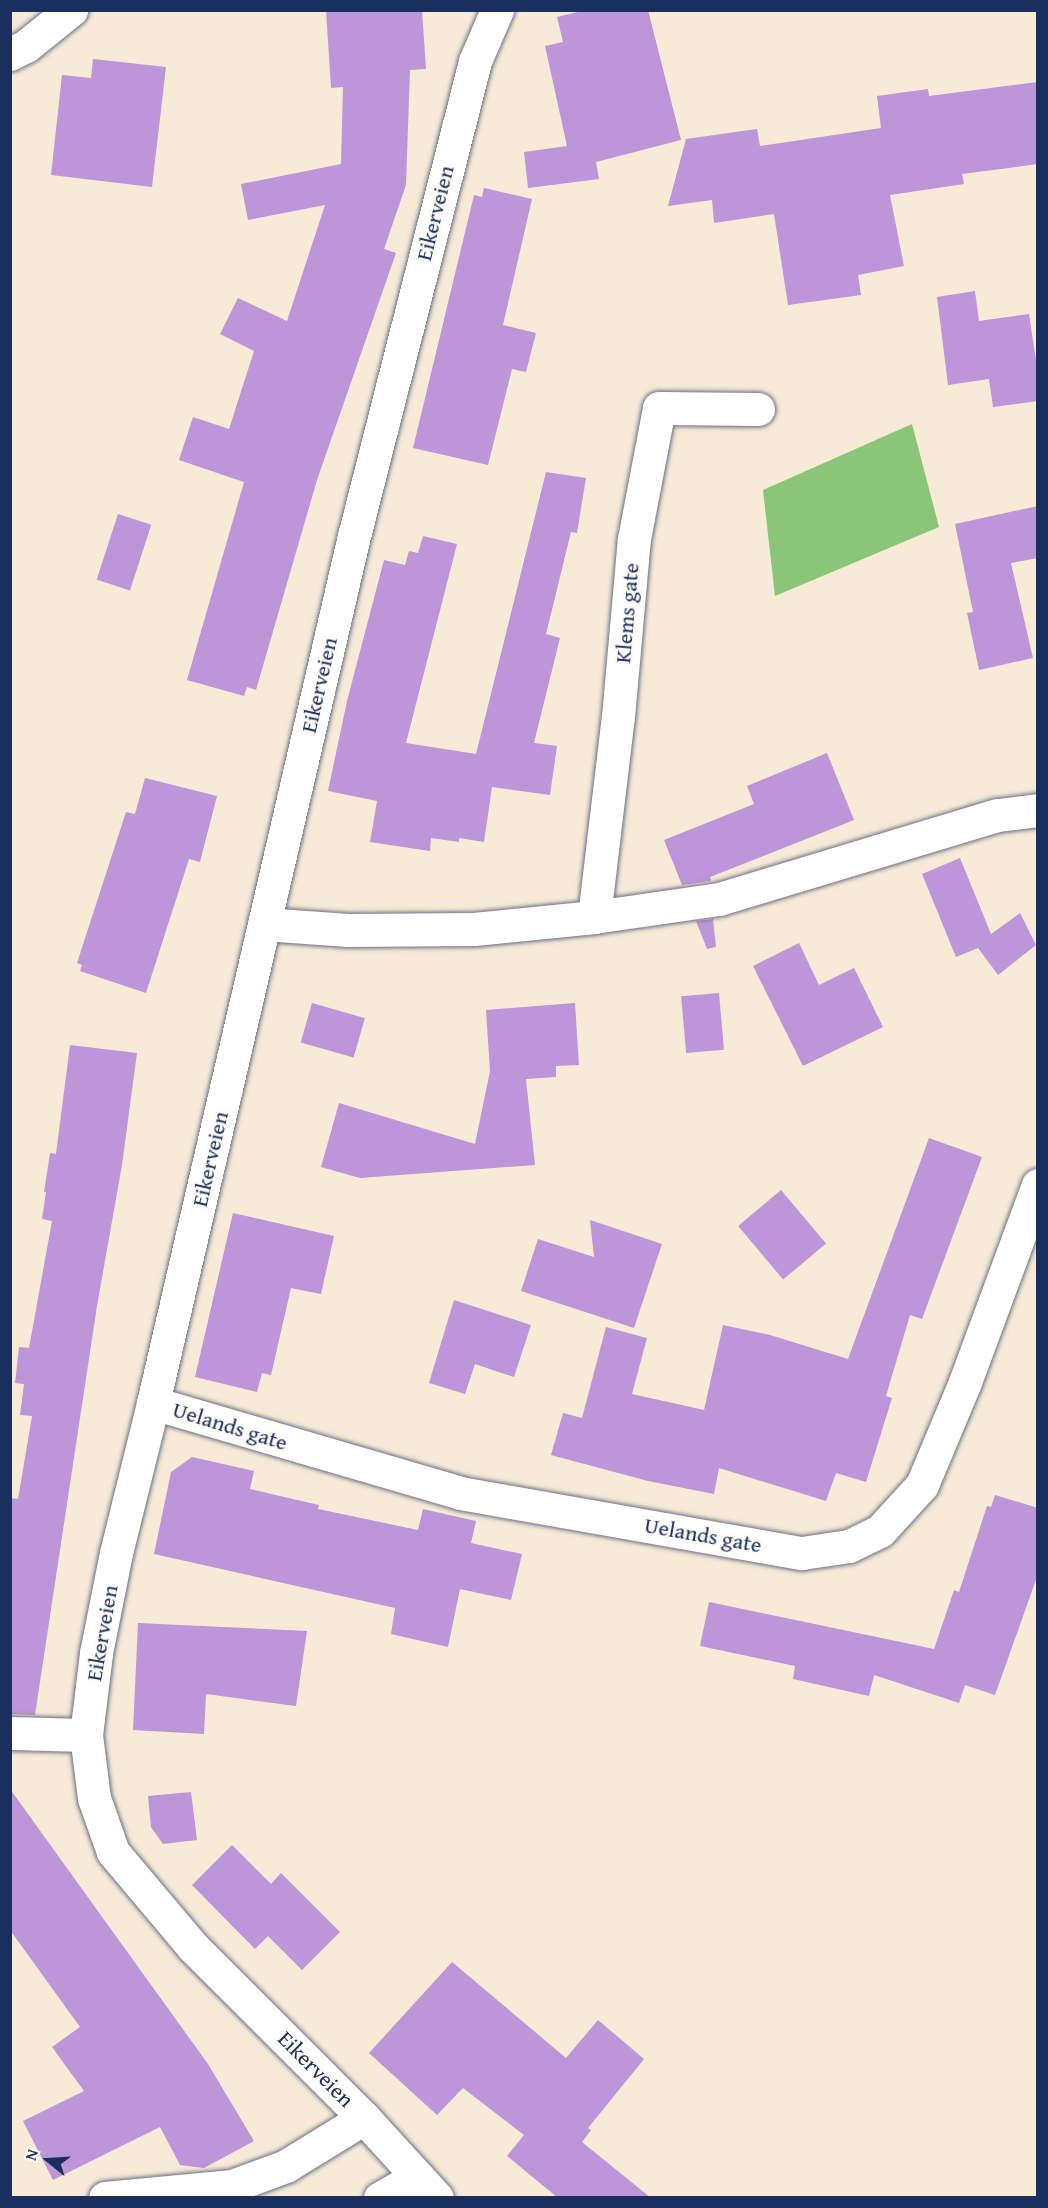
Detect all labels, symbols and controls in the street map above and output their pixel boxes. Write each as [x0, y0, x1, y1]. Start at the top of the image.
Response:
street label: Eikerveien [410, 163, 460, 263]
street label: Klems gate [609, 562, 645, 664]
street label: Eikerveien [295, 635, 343, 735]
street label: Eikerveien [186, 1109, 234, 1209]
street label: Uelands gate [169, 1396, 291, 1456]
street label: Uelands gate [642, 1512, 764, 1558]
street label: Eikerveien [81, 1583, 123, 1683]
street label: Eikerveien [272, 2025, 360, 2113]
north arrow [18, 2130, 78, 2190]
text: N [18, 2146, 44, 2163]

